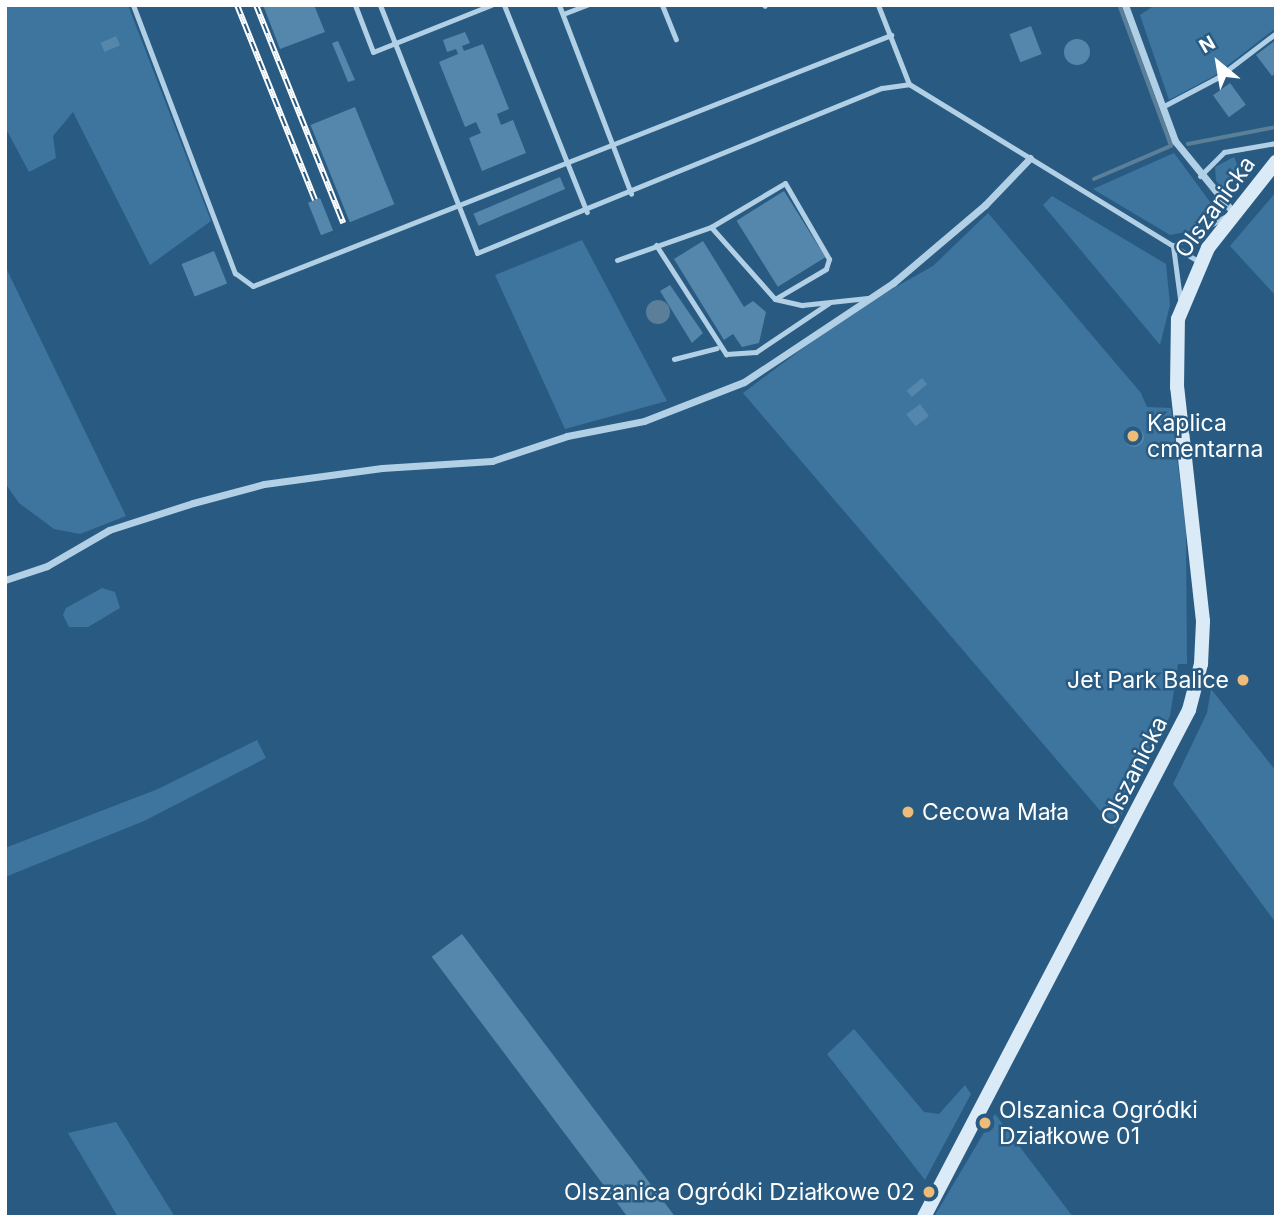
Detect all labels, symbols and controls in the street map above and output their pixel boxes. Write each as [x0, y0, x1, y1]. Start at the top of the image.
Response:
north arrow [1183, 28, 1253, 98]
text: N [1195, 31, 1219, 58]
street label: Olszanicka [1169, 151, 1261, 263]
place label: Kaplica cmentarna [1147, 409, 1263, 463]
marker: Kaplica cmentarna [1125, 428, 1141, 444]
place label: Jet Park Balice [1067, 666, 1229, 694]
marker: Jet Park Balice [1235, 672, 1251, 688]
street label: Olszanicka [1095, 712, 1173, 830]
place label: Cecowa Mała [922, 798, 1069, 826]
marker: Cecowa Mała [900, 804, 916, 820]
place label: Olszanica Ogródki Działkowe 01 [999, 1096, 1198, 1150]
marker: Olszanica Ogródki Działkowe 01 [977, 1115, 993, 1131]
place label: Olszanica Ogródki Działkowe 02 [564, 1178, 915, 1206]
marker: Olszanica Ogródki Działkowe 02 [921, 1184, 937, 1200]

